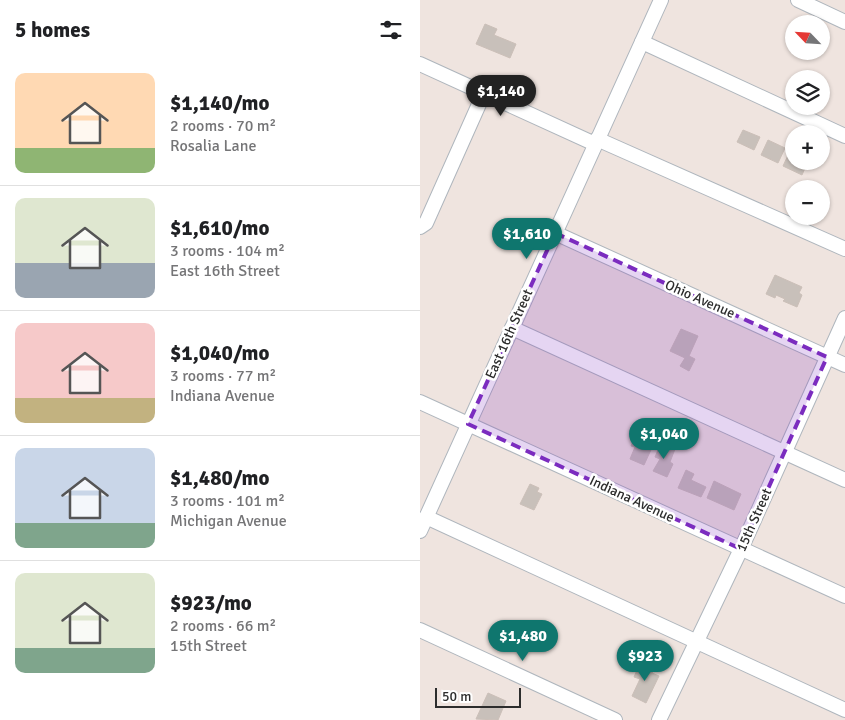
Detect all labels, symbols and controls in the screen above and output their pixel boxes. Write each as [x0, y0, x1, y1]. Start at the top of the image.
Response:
north arrow [785, 15, 830, 60]
map controls [785, 15, 830, 225]
icon: filters [377, 16, 405, 44]
text: 5 homes [15, 17, 90, 43]
button: layers [785, 70, 830, 115]
pin: $1,140 [460, 74, 542, 117]
text: $1,140 [477, 81, 525, 101]
text: $1,140/mo [170, 90, 269, 116]
icon: home [55, 93, 115, 153]
text: 2 rooms · 70 m² [170, 116, 276, 136]
button: + [785, 125, 830, 170]
text: Rosalia Lane [170, 136, 256, 156]
button: − [785, 180, 830, 225]
text: $1,610/mo [170, 215, 269, 241]
icon: home [55, 218, 115, 278]
pin: $1,610 [486, 218, 568, 260]
text: $1,610 [503, 224, 551, 244]
text: 3 rooms · 104 m² [170, 241, 285, 261]
text: East 16th Street [170, 261, 280, 281]
street label: Ohio Avenue [662, 276, 738, 322]
street label: East 16th Street [482, 287, 536, 381]
text: $1,040/mo [170, 340, 269, 366]
icon: home [55, 343, 115, 403]
text: 3 rooms · 77 m² [170, 366, 276, 386]
text: Indiana Avenue [170, 386, 275, 406]
pin: $1,040 [623, 418, 705, 460]
text: $1,040 [640, 424, 688, 444]
text: $1,480/mo [170, 465, 269, 491]
icon: home [55, 468, 115, 528]
street label: Indiana Avenue [587, 472, 677, 526]
street label: 15th Street [733, 486, 775, 554]
text: 3 rooms · 101 m² [170, 491, 285, 511]
text: Michigan Avenue [170, 511, 287, 531]
text: $923/mo [170, 590, 252, 616]
icon: home [55, 593, 115, 653]
text: 2 rooms · 66 m² [170, 616, 276, 636]
pin: $1,480 [482, 620, 564, 662]
text: $1,480 [499, 626, 547, 646]
text: 15th Street [170, 636, 247, 656]
pin: $923 [615, 640, 675, 682]
text: $923 [628, 646, 662, 666]
scale bar [435, 685, 521, 708]
text: 50 m [442, 688, 471, 705]

